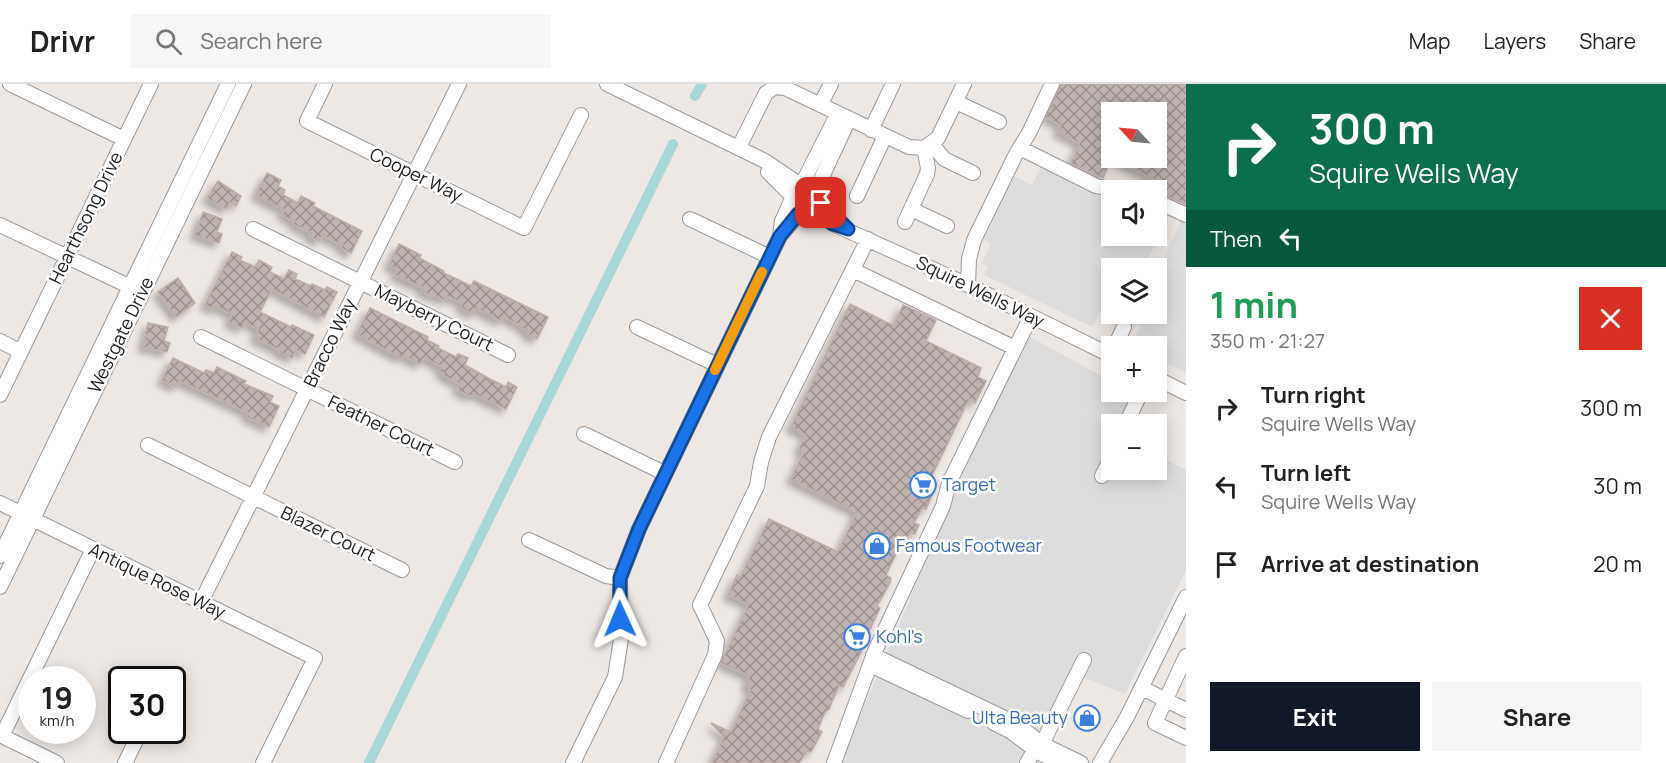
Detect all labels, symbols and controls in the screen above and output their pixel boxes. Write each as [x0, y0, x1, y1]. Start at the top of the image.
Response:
search box [131, 14, 551, 68]
text: Drivr [30, 22, 95, 60]
icon: search [152, 25, 185, 58]
text: Search here [200, 26, 323, 56]
text: Map [1409, 27, 1450, 55]
text: Layers [1483, 27, 1546, 55]
text: Share [1579, 27, 1636, 55]
text: 300 m [1309, 99, 1435, 157]
north arrow [1101, 102, 1167, 168]
map controls [1101, 102, 1167, 480]
icon: right [1210, 108, 1288, 186]
street label: Cooper Way [366, 141, 467, 207]
street label: Hearthsong Drive [43, 148, 127, 288]
text: Squire Wells Way [1309, 154, 1519, 191]
pin [795, 177, 846, 228]
button: sound [1101, 180, 1167, 246]
icon: arrive [804, 186, 837, 219]
icon: left [1274, 222, 1307, 255]
text: Then [1210, 224, 1262, 254]
street label: Squire Wells Way [912, 250, 1049, 333]
button: layers [1101, 258, 1167, 324]
street label: Westgate Drive [82, 272, 159, 397]
street label: Mayberry Court [371, 278, 498, 356]
text: 1 min [1210, 280, 1298, 329]
button: close [1579, 287, 1642, 350]
street label: Bracco Way [297, 294, 361, 391]
text: 350 m · 21:27 [1210, 327, 1325, 354]
button: + [1101, 336, 1167, 402]
text: Turn right [1261, 380, 1366, 410]
street label: Feather Court [324, 389, 439, 461]
icon: right [1210, 392, 1243, 425]
text: 300 m [1580, 393, 1642, 423]
text: Squire Wells Way [1261, 410, 1416, 437]
button: − [1101, 414, 1167, 480]
text: Turn left [1261, 458, 1351, 488]
supermarket icon: Target [908, 470, 938, 500]
icon: left [1210, 470, 1243, 503]
text: 30 m [1593, 471, 1642, 501]
place label: Target [942, 472, 996, 496]
text: Squire Wells Way [1261, 488, 1416, 515]
street label: Blazer Court [277, 500, 380, 566]
shop icon: Famous Footwear [862, 531, 892, 561]
place label: Famous Footwear [896, 533, 1042, 557]
street label: Antique Rose Way [85, 537, 230, 624]
icon: arrive [1210, 548, 1243, 581]
text: Arrive at destination [1261, 549, 1479, 579]
text: 20 m [1593, 549, 1642, 579]
position arrow [588, 587, 652, 651]
supermarket icon: Kohl's [842, 622, 872, 652]
place label: Kohl's [876, 624, 923, 648]
speed limit sign: 30 [108, 666, 186, 744]
text: 19 [41, 677, 73, 718]
button: Exit [1210, 682, 1420, 751]
button: Share [1432, 682, 1642, 751]
shop icon: Ulta Beauty [1072, 703, 1102, 733]
place label: Ulta Beauty [972, 705, 1068, 729]
text: km/h [40, 710, 74, 731]

